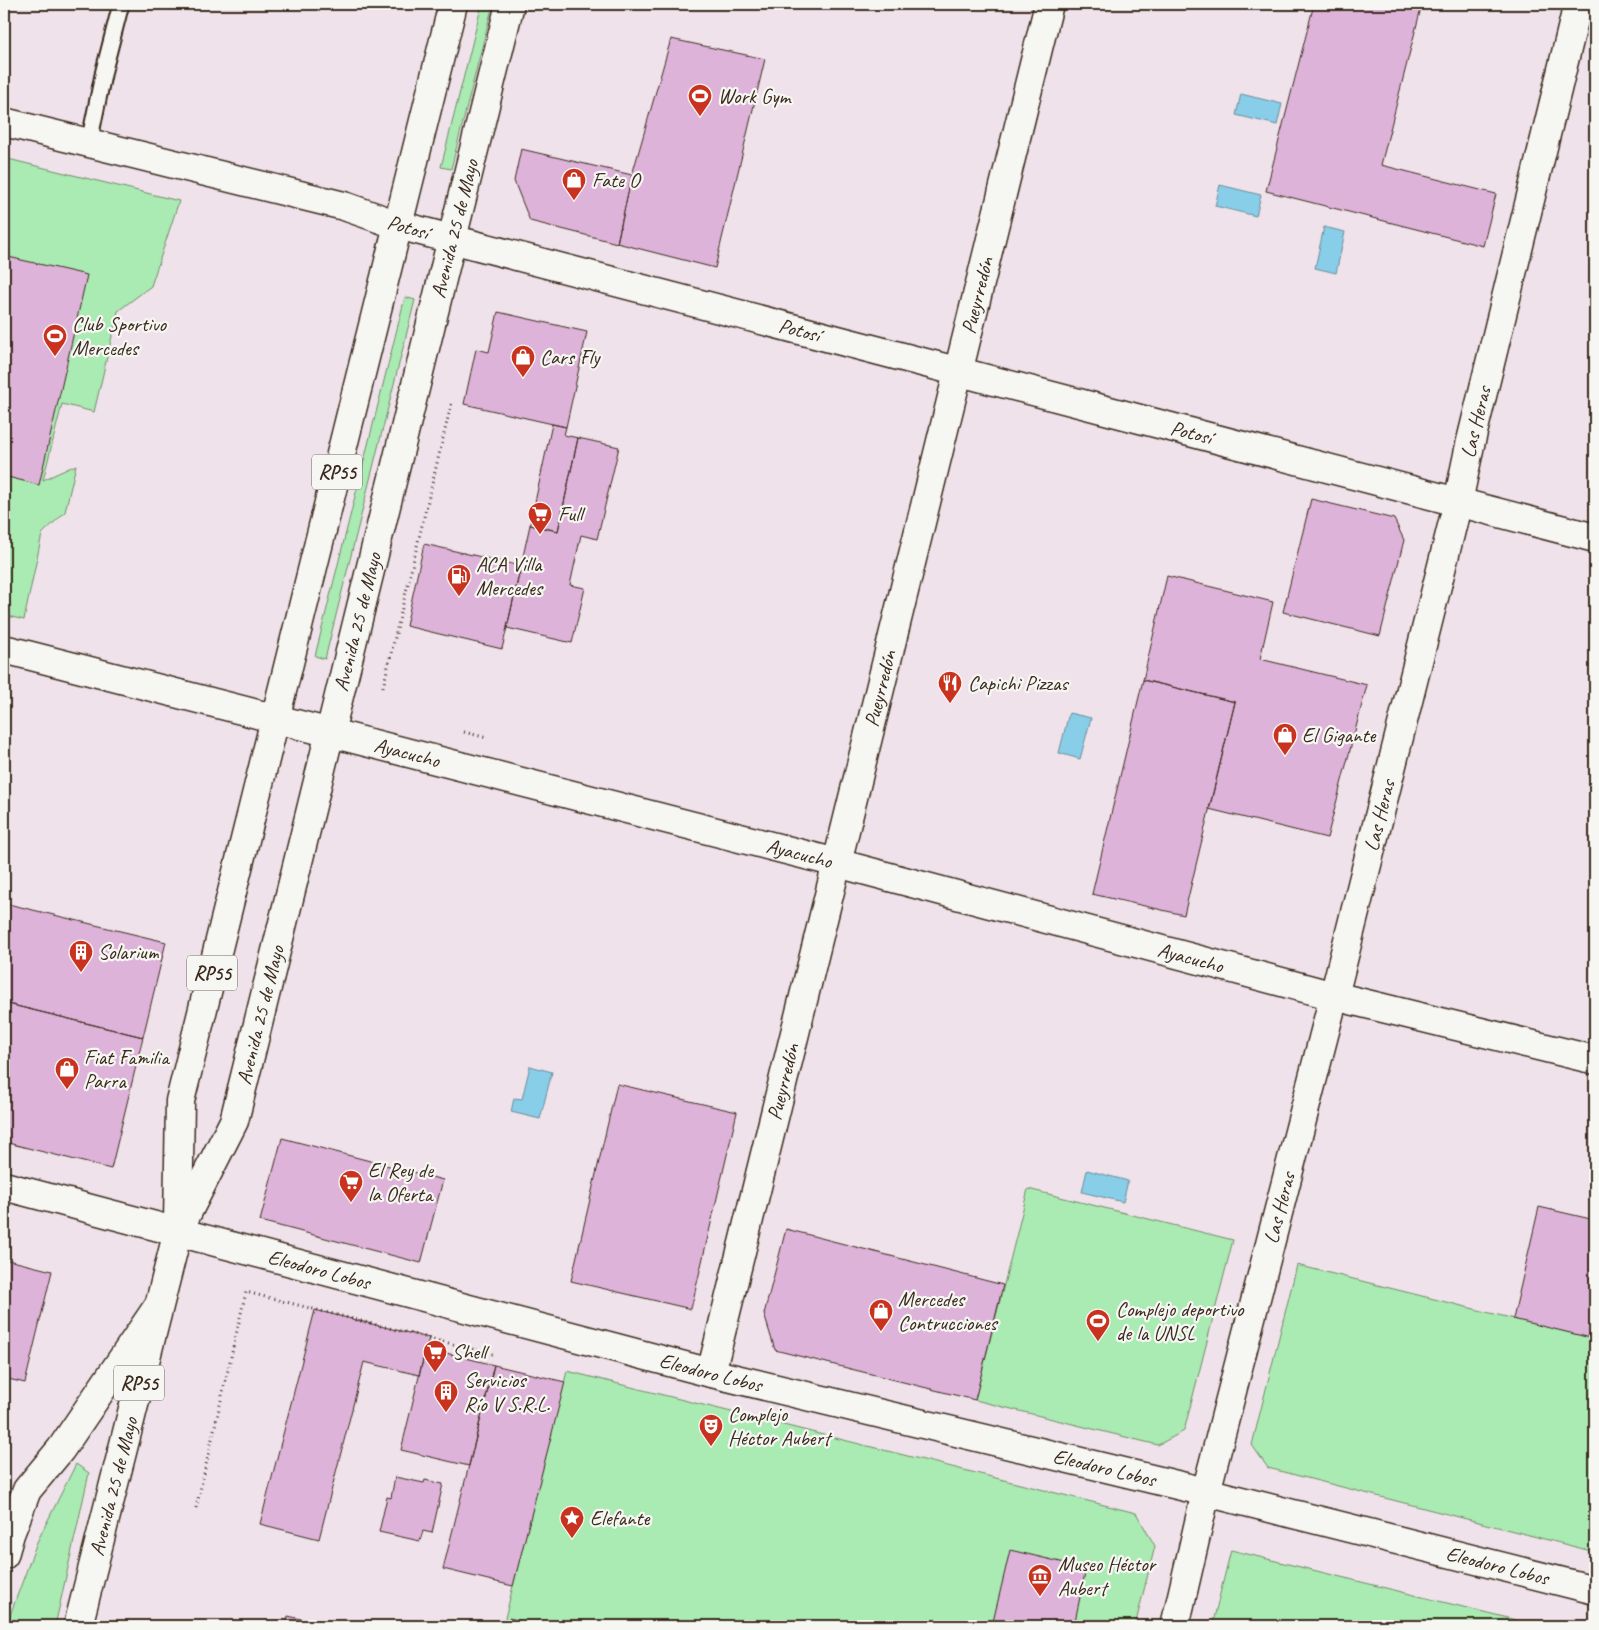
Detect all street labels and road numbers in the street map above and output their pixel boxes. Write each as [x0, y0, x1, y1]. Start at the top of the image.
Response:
street label: Avenida 25 de Mayo [425, 155, 484, 301]
street label: Potosí [384, 209, 436, 246]
street label: Pueyrredón [955, 254, 999, 336]
street label: Potosí [776, 312, 827, 349]
street label: Las Heras [1455, 382, 1497, 460]
street label: Potosí [1168, 415, 1219, 451]
road number: RP55 [312, 454, 362, 490]
street label: Avenida 25 de Mayo [328, 548, 387, 694]
street label: Pueyrredón [858, 647, 902, 730]
street label: Ayacucho [371, 732, 444, 774]
street label: Las Heras [1358, 775, 1401, 854]
street label: Ayacucho [764, 832, 836, 875]
street label: Ayacucho [1155, 936, 1228, 979]
street label: Avenida 25 de Mayo [231, 942, 290, 1087]
road number: RP55 [187, 956, 237, 990]
street label: Pueyrredón [761, 1040, 805, 1123]
street label: Las Heras [1258, 1168, 1301, 1246]
street label: Eleodoro Lobos [265, 1243, 375, 1296]
street label: Eleodoro Lobos [657, 1347, 766, 1398]
road number: RP55 [114, 1366, 164, 1400]
street label: Avenida 25 de Mayo [83, 1413, 144, 1558]
street label: Eleodoro Lobos [1050, 1443, 1160, 1493]
street label: Eleodoro Lobos [1443, 1540, 1553, 1591]

